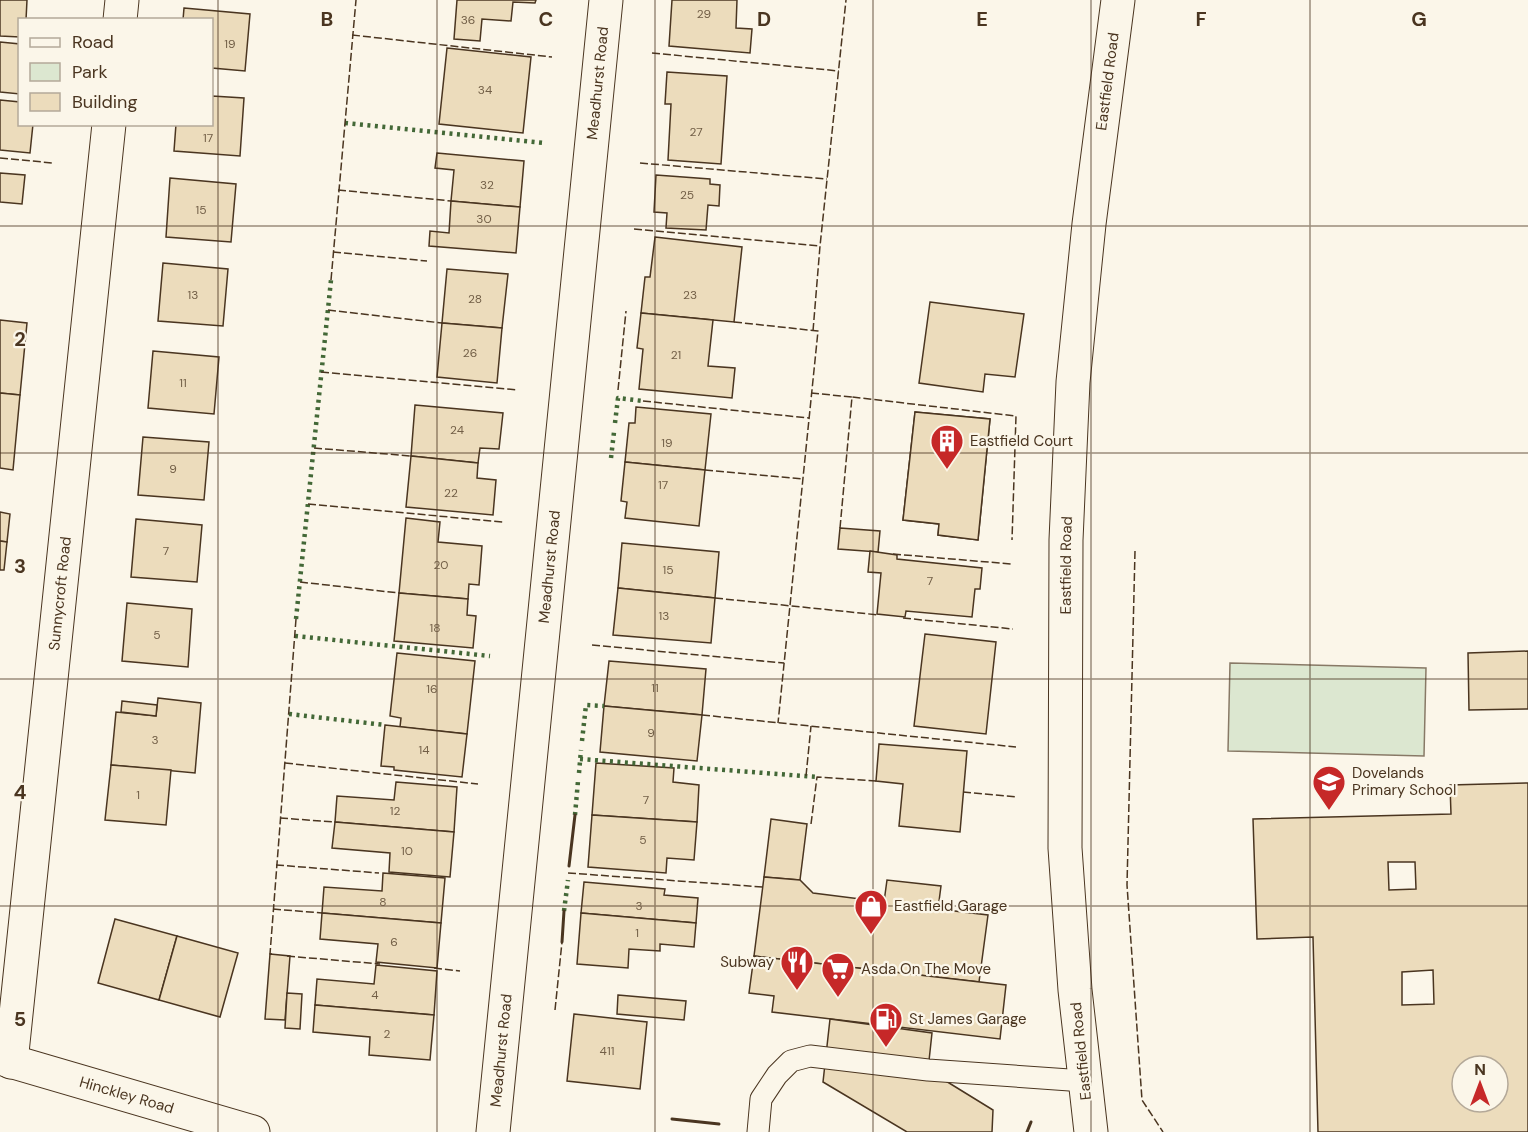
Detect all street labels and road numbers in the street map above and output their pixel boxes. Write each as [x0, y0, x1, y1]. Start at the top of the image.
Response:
street label: Meadhurst Road [582, 26, 613, 141]
street label: Eastfield Road [1091, 31, 1124, 132]
street label: Meadhurst Road [534, 509, 565, 624]
street label: Eastfield Road [1056, 516, 1077, 615]
street label: Sunnycroft Road [44, 535, 76, 652]
street label: Meadhurst Road [486, 993, 517, 1108]
street label: Eastfield Road [1066, 1001, 1096, 1101]
street label: Hinckley Road [77, 1072, 176, 1118]

